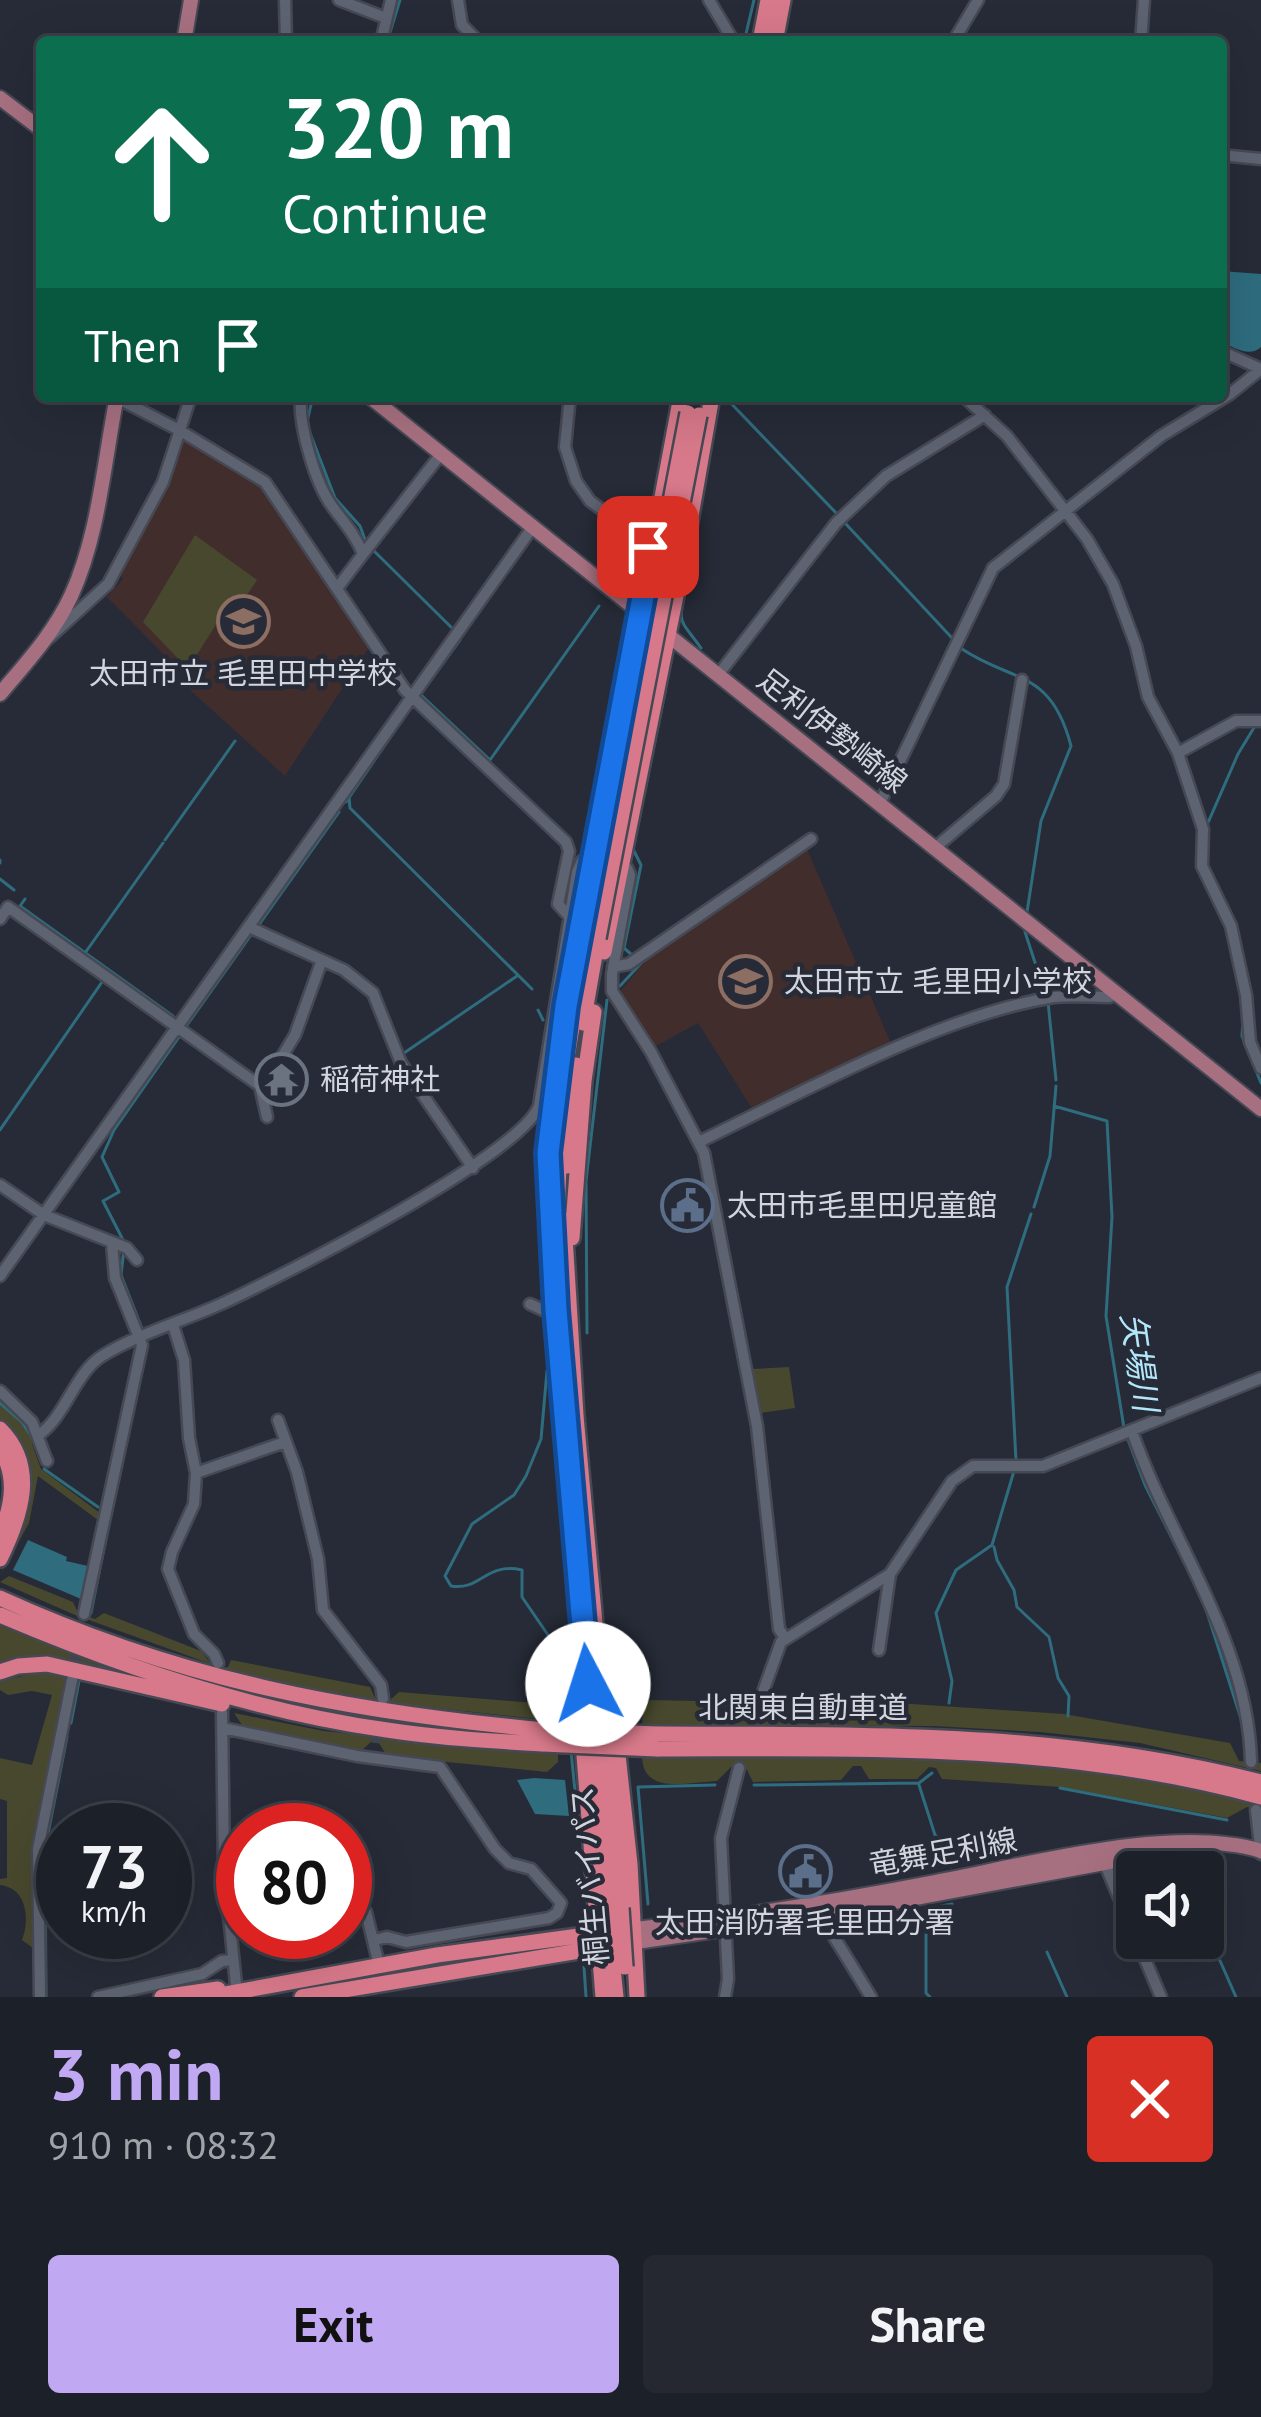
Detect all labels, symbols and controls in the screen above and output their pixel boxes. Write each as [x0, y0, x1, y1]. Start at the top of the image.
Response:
text: 320 m [282, 72, 514, 181]
icon: ahead [84, 84, 240, 240]
text: Continue [282, 178, 488, 248]
icon: arrive [205, 312, 271, 378]
text: Then [84, 316, 181, 374]
pin [597, 496, 699, 598]
icon: arrive [615, 514, 681, 580]
school or university icon: 太田市立 毛里田中学校 [215, 594, 271, 650]
place label: 太田市立 毛里田中学校 [89, 653, 397, 692]
street label: 足利伊勢崎線 [750, 659, 916, 801]
school or university icon: 太田市立 毛里田小学校 [717, 954, 773, 1010]
place label: 太田市立 毛里田小学校 [784, 961, 1092, 1000]
temple icon: 稲荷神社 [253, 1052, 309, 1108]
place label: 稲荷神社 [320, 1059, 440, 1098]
public building icon: 太田市毛里田児童館 [660, 1178, 716, 1234]
place label: 太田市毛里田児童館 [727, 1185, 997, 1224]
water label: 矢場川 [1112, 1310, 1169, 1417]
position arrow [525, 1621, 651, 1747]
street label: 北関東自動車道 [698, 1687, 908, 1726]
street label: 桐生バイパス [561, 1785, 616, 1967]
speed limit sign: 80 [216, 1803, 372, 1959]
street label: 竜舞足利線 [865, 1819, 1020, 1884]
text: 73 [80, 1827, 148, 1905]
public building icon: 太田消防署毛里田分署 [777, 1843, 833, 1899]
map controls [1116, 1851, 1224, 1959]
button: sound [1116, 1851, 1224, 1959]
text: km/h [81, 1891, 147, 1930]
place label: 太田消防署毛里田分署 [655, 1902, 955, 1941]
text: 3 min [48, 2027, 224, 2120]
button: close [1087, 2036, 1213, 2162]
text: 910 m · 08:32 [48, 2119, 279, 2170]
button: Exit [48, 2255, 619, 2393]
button: Share [643, 2255, 1213, 2393]

